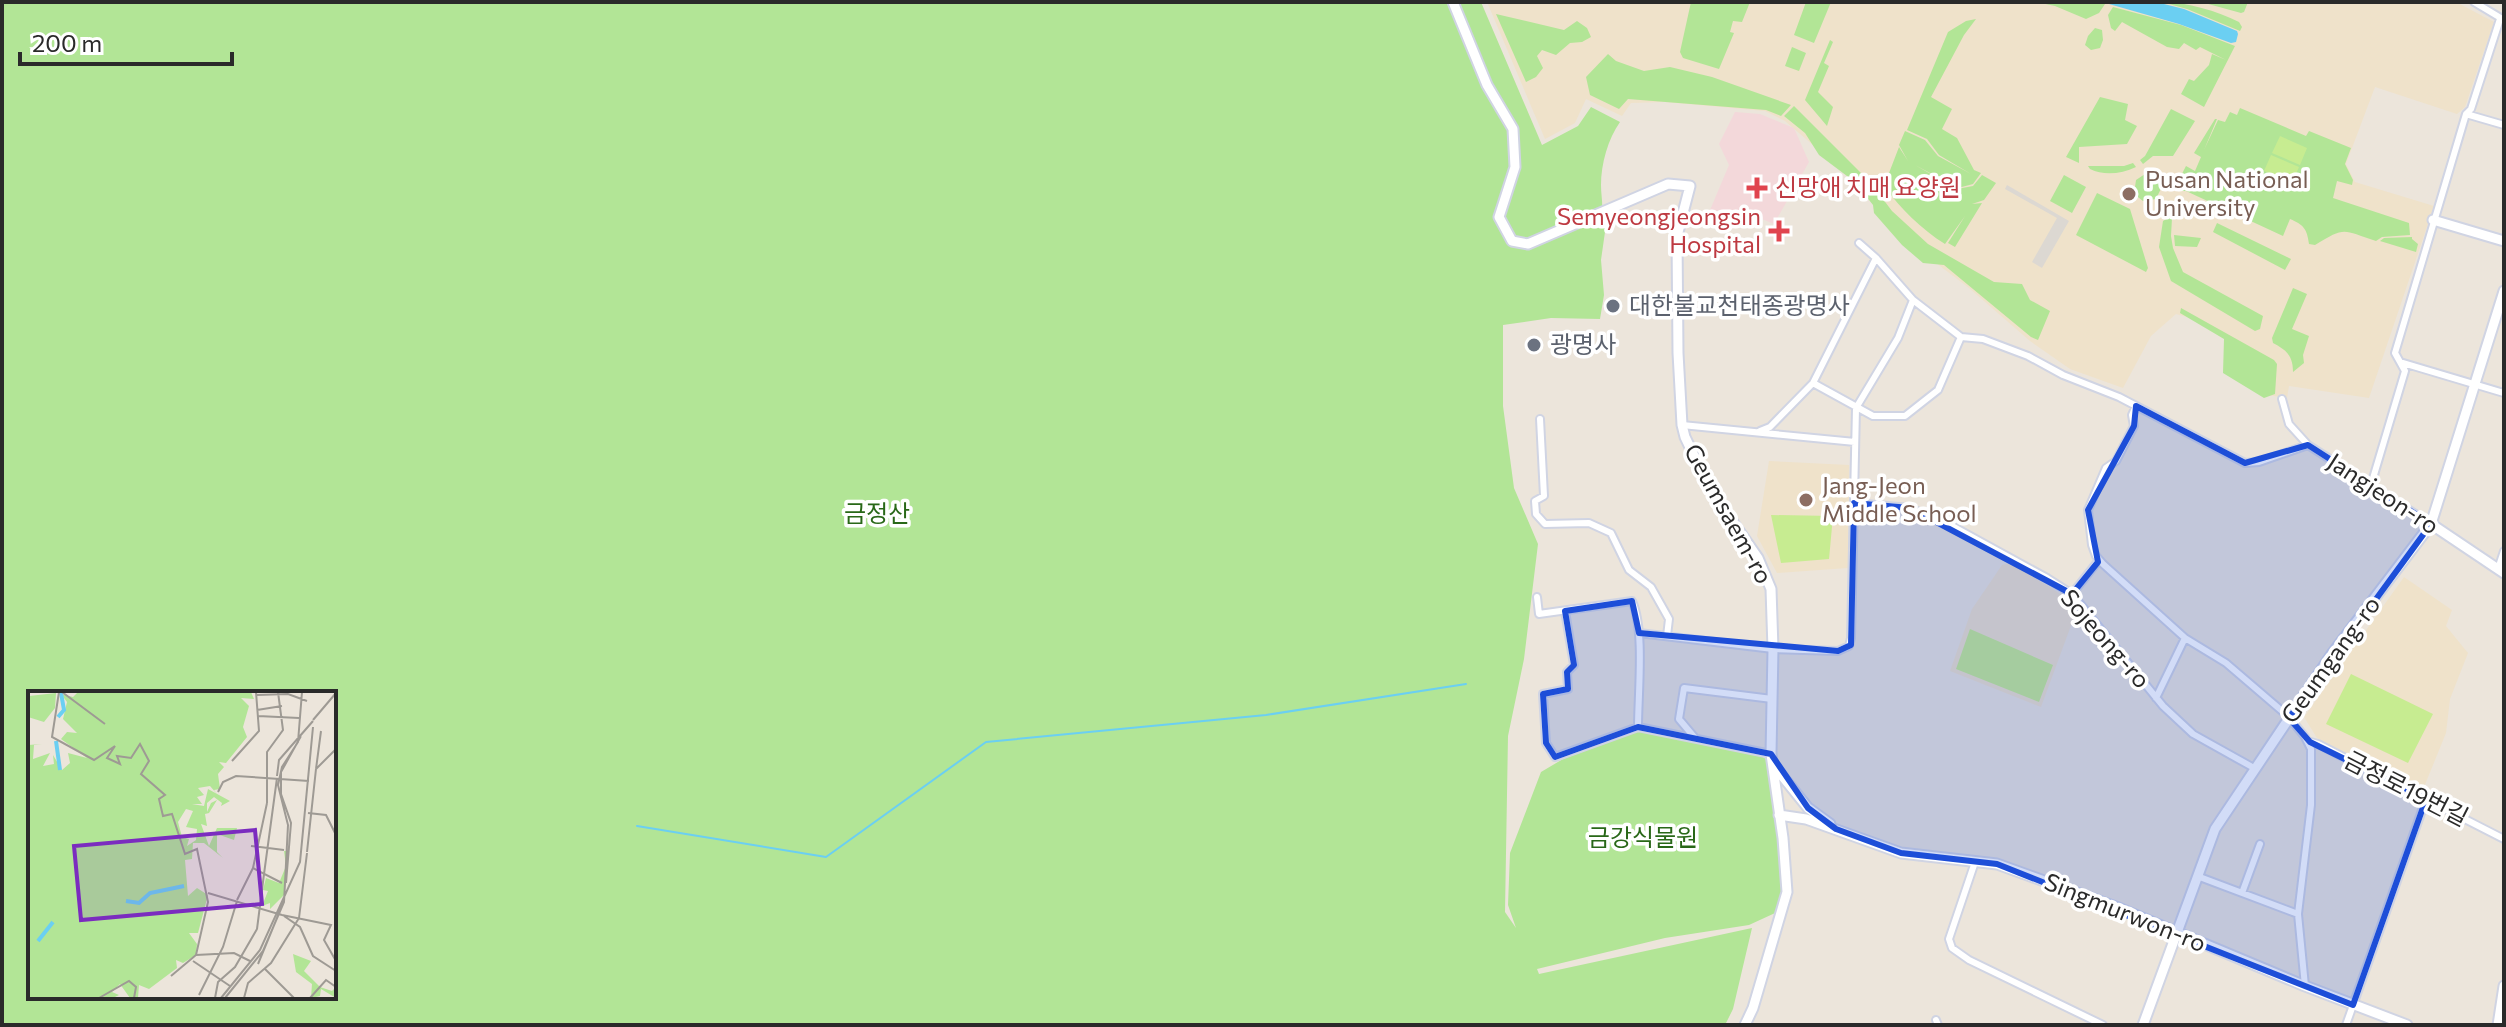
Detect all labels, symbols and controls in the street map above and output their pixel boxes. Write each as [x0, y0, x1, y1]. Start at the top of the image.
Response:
scale bar [20, 16, 232, 66]
text: 200 m [32, 28, 102, 57]
place label: Pusan National University [2145, 164, 2309, 221]
place label: 신망애 치매 요양원 [1775, 172, 1961, 201]
marker: 신망애 치매 요양원 [1746, 177, 1768, 199]
marker: Pusan National University [2120, 185, 2138, 203]
place label: Semyeongjeongsin Hospital [1557, 201, 1761, 258]
marker: Semyeongjeongsin Hospital [1768, 220, 1790, 242]
place label: 대한불교천태종광명사 [1629, 290, 1850, 319]
marker: 대한불교천태종광명사 [1604, 297, 1622, 315]
place label: 광명사 [1550, 329, 1616, 358]
marker: 광명사 [1525, 336, 1543, 354]
street label: Geumsaem-ro [1679, 438, 1780, 588]
street label: Jangjeon-ro [2323, 446, 2445, 539]
place label: Jang-Jeon Middle School [1822, 470, 1977, 527]
marker: Jang-Jeon Middle School [1797, 491, 1815, 509]
park label: 금정산 [844, 498, 910, 527]
street label: Sojeong-ro [2055, 583, 2157, 693]
street label: Geumgang-ro [2274, 590, 2386, 728]
inset map [28, 691, 336, 999]
street label: 금정로19번길 [2340, 744, 2474, 831]
park label: 금강식물원 [1588, 822, 1698, 851]
street label: Singmurwon-ro [2041, 866, 2210, 957]

